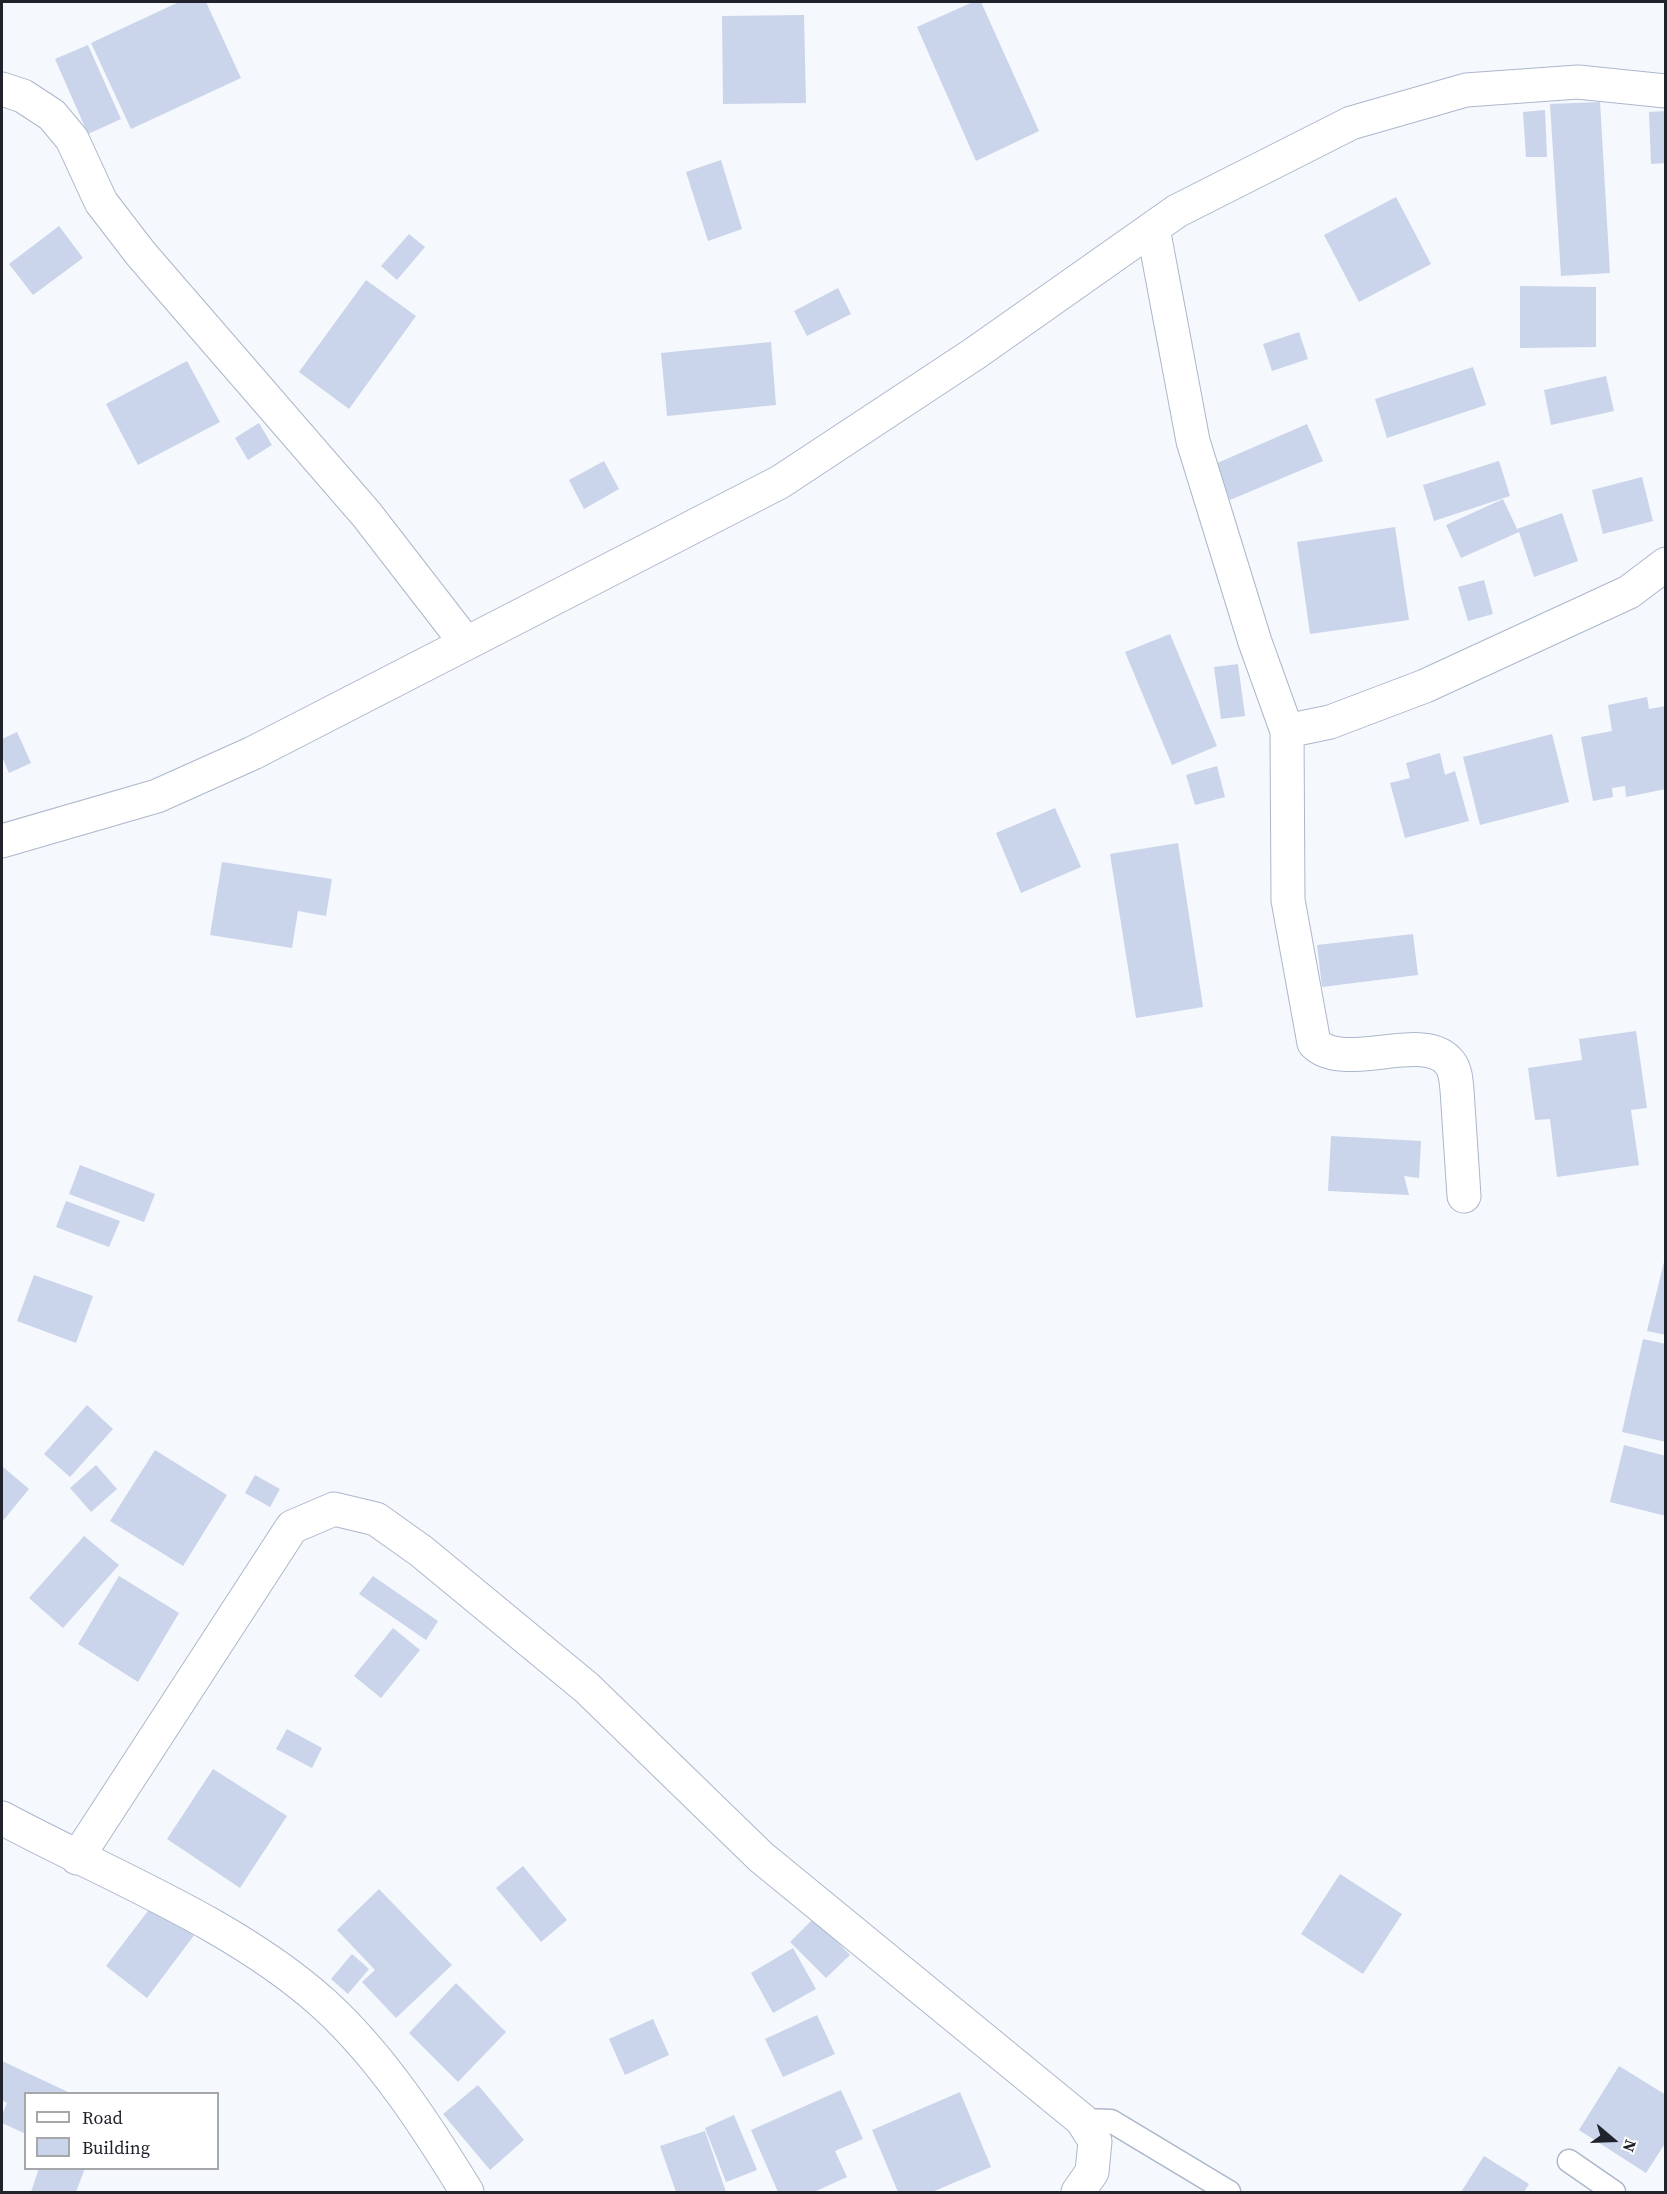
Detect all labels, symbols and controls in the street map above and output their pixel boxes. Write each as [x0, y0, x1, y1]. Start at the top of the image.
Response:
legend [24, 2092, 219, 2170]
text: Road [82, 2105, 123, 2130]
north arrow [1583, 2110, 1643, 2170]
text: Building [82, 2135, 150, 2160]
text: N [1618, 2137, 1642, 2155]

